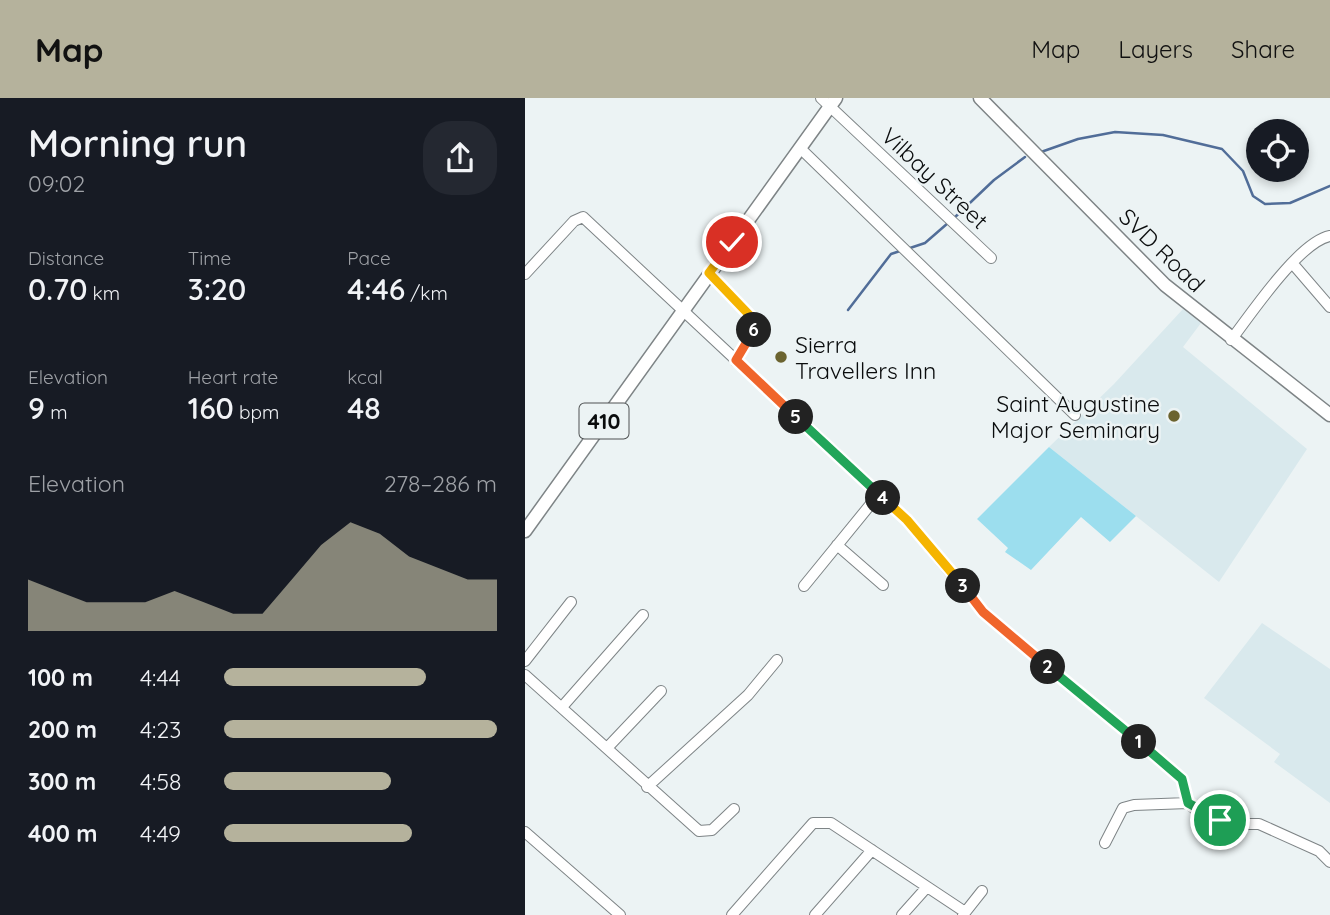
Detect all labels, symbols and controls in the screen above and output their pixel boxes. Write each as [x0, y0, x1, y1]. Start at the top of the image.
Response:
text: Map [35, 29, 103, 70]
text: Map [1031, 34, 1080, 64]
text: Layers [1118, 34, 1193, 64]
text: Share [1231, 34, 1295, 64]
text: Morning run [28, 119, 247, 167]
map controls [1246, 119, 1309, 182]
button: locate [1246, 119, 1309, 182]
button: share [423, 121, 497, 195]
street label: Vilbay Street [876, 121, 995, 235]
text: 09:02 [28, 169, 85, 198]
street label: SVD Road [1113, 202, 1211, 298]
pin [702, 212, 762, 272]
icon: check [713, 223, 751, 261]
text: Distance [28, 246, 104, 270]
text: Time [188, 246, 231, 270]
text: Pace [347, 246, 391, 270]
text: 0.70 [28, 270, 87, 308]
text: 3:20 [188, 270, 246, 308]
text: 4:46 [347, 270, 405, 308]
text: km [87, 281, 120, 305]
text: /km [405, 281, 448, 305]
pin: 6 [737, 313, 771, 348]
text: 6 [748, 317, 759, 341]
place label: Sierra Travellers Inn [795, 330, 936, 385]
marker: Sierra Travellers Inn [773, 349, 789, 365]
text: Elevation [28, 365, 108, 389]
text: Heart rate [188, 365, 278, 389]
text: kcal [347, 365, 383, 389]
text: 9 [28, 389, 45, 427]
text: 160 [188, 389, 234, 427]
text: 48 [347, 389, 381, 427]
place label: Saint Augustine Major Seminary [991, 389, 1160, 444]
text: m [45, 400, 67, 424]
text: bpm [234, 400, 279, 424]
pin: 5 [779, 400, 813, 434]
road number: 410 [580, 404, 629, 438]
text: 5 [790, 404, 801, 428]
marker: Saint Augustine Major Seminary [1166, 408, 1182, 424]
text: Elevation [28, 469, 125, 498]
text: 278–286 m [384, 469, 497, 498]
pin: 4 [865, 480, 901, 516]
text: 4 [877, 485, 888, 509]
pin: 3 [945, 568, 981, 603]
text: 3 [957, 573, 968, 597]
pin: 2 [1030, 650, 1065, 684]
text: 2 [1042, 654, 1053, 678]
text: 100 m [28, 663, 93, 692]
text: 4:44 [140, 663, 181, 692]
text: 200 m [28, 715, 97, 744]
text: 4:23 [140, 715, 181, 744]
pin: 1 [1121, 724, 1157, 760]
text: 1 [1135, 729, 1142, 753]
text: 300 m [28, 767, 96, 796]
text: 4:58 [140, 767, 181, 796]
pin [1190, 790, 1250, 850]
icon: arrive [1201, 801, 1239, 839]
text: 400 m [28, 819, 97, 848]
text: 4:49 [140, 819, 181, 848]

